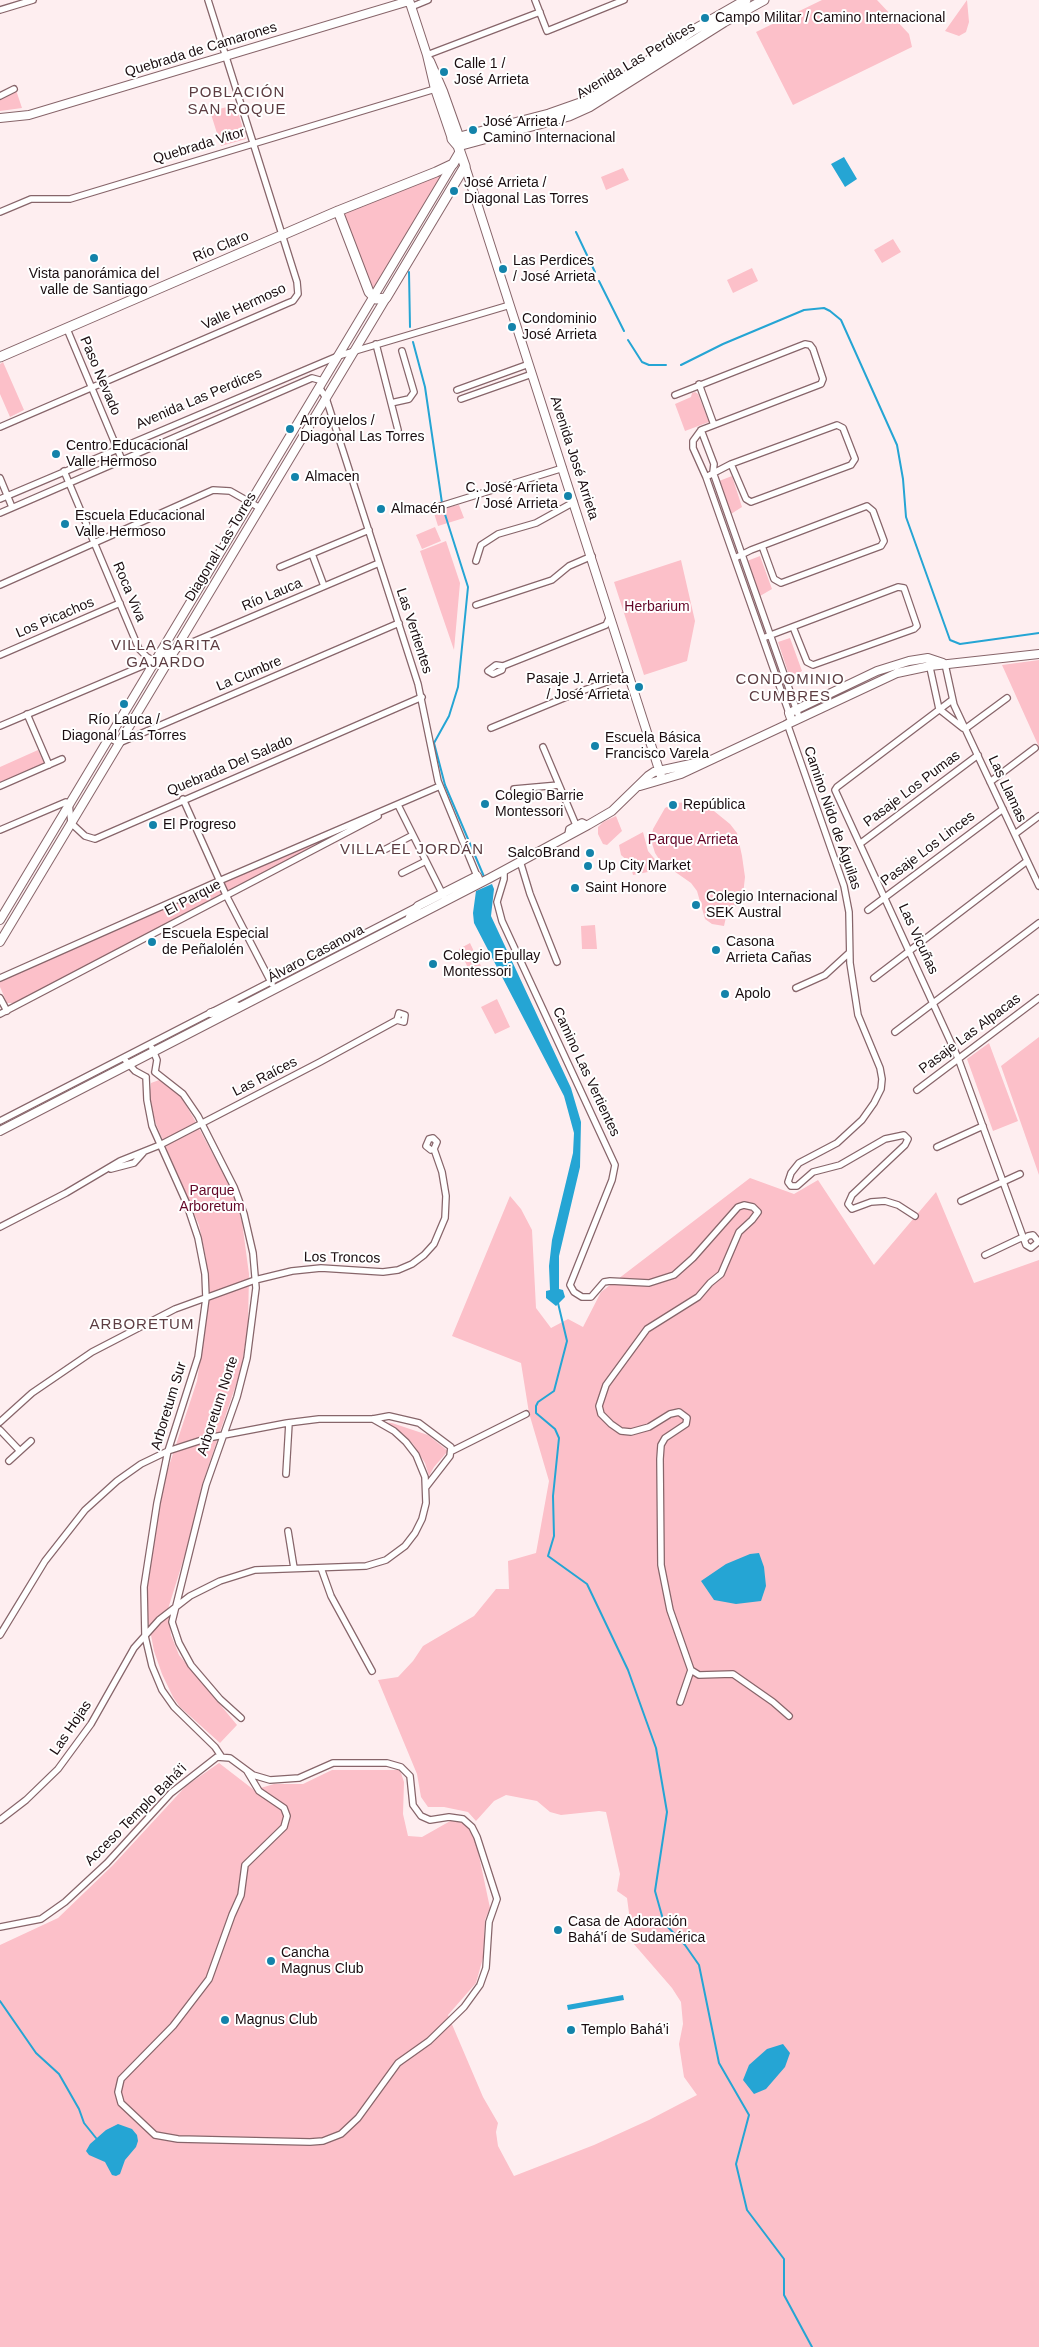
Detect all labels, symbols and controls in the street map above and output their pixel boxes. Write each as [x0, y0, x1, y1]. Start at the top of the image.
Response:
place label: Campo Militar / Camino Internacional [715, 10, 945, 26]
marker: Campo Militar / Camino Internacional [699, 12, 711, 24]
street label: Quebrada de Camarones [123, 19, 279, 81]
street label: Avenida Las Perdices [574, 19, 698, 103]
place label: Calle 1 / José Arrieta [454, 56, 529, 88]
marker: Calle 1 / José Arrieta [438, 66, 450, 78]
district label: POBLACIÓN SAN ROQUE [186, 84, 288, 119]
place label: José Arrieta / Camino Internacional [483, 114, 615, 146]
street label: Quebrada Vitor [151, 124, 247, 168]
marker: José Arrieta / Camino Internacional [467, 124, 479, 136]
place label: José Arrieta / Diagonal Las Torres [464, 175, 589, 208]
marker: José Arrieta / Diagonal Las Torres [448, 185, 460, 197]
street label: Río Claro [191, 228, 251, 266]
marker: Vista panorámica del valle de Santiago [88, 252, 100, 264]
place label: Las Perdices / José Arrieta [513, 253, 595, 286]
marker: Las Perdices / José Arrieta [497, 263, 509, 275]
place label: Vista panorámica del valle de Santiago [29, 266, 159, 298]
street label: Valle Hermoso [199, 280, 289, 334]
place label: Condominio José Arrieta [522, 311, 597, 344]
marker: Condominio José Arrieta [506, 321, 518, 333]
street label: Paso Nevado [76, 334, 124, 418]
street label: Avenida Las Perdices [134, 365, 264, 433]
street label: Avenida José Arrieta [546, 394, 602, 522]
place label: Arroyuelos / Diagonal Las Torres [300, 413, 425, 446]
marker: Arroyuelos / Diagonal Las Torres [284, 423, 296, 435]
place label: Centro Educacional Valle Hermoso [66, 438, 188, 471]
marker: Centro Educacional Valle Hermoso [50, 448, 62, 460]
place label: Almacen [305, 469, 359, 485]
marker: Almacen [289, 471, 301, 483]
place label: C. José Arrieta / José Arrieta [465, 480, 558, 512]
street label: Diagonal Las Torres [182, 489, 260, 605]
marker: C. José Arrieta / José Arrieta [562, 490, 574, 502]
place label: Almacén [391, 501, 445, 517]
marker: Almacén [375, 503, 387, 515]
place label: Escuela Educacional Valle Hermoso [75, 508, 205, 540]
marker: Escuela Educacional Valle Hermoso [59, 518, 71, 530]
street label: Roca Viva [109, 559, 149, 625]
street label: Río Lauca [239, 575, 305, 615]
street label: Las Vertientes [392, 586, 436, 676]
street label: Los Picachos [13, 594, 97, 642]
park label: Herbarium [624, 599, 690, 615]
district label: VILLA SARITA GAJARDO [109, 637, 223, 672]
street label: La Cumbre [214, 653, 284, 695]
place label: Pasaje J. Arrieta / José Arrieta [526, 671, 629, 704]
district label: CONDOMINIO CUMBRES [734, 671, 846, 706]
marker: Pasaje J. Arrieta / José Arrieta [633, 681, 645, 693]
marker: Río Lauca / Diagonal Las Torres [118, 698, 130, 710]
place label: Río Lauca / Diagonal Las Torres [62, 712, 186, 744]
place label: Escuela Básica Francisco Varela [605, 730, 709, 762]
street label: Quebrada Del Salado [165, 732, 295, 800]
marker: Escuela Básica Francisco Varela [589, 740, 601, 752]
street label: Camino Nido de Águilas [800, 744, 864, 892]
street label: Pasaje Los Pumas [860, 747, 964, 831]
street label: Las Llamas [984, 753, 1030, 825]
place label: Colegio Barrie Montessori [495, 788, 584, 820]
place label: República [683, 797, 745, 813]
marker: Colegio Barrie Montessori [479, 798, 491, 810]
marker: República [667, 799, 679, 811]
street label: Pasaje Los Linces [878, 808, 978, 890]
place label: El Progreso [163, 817, 236, 833]
marker: El Progreso [147, 819, 159, 831]
park label: Parque Arrieta [648, 832, 738, 848]
district label: VILLA EL JORDÁN [338, 841, 486, 859]
place label: SalcoBrand [508, 845, 580, 861]
marker: SalcoBrand [584, 847, 596, 859]
place label: Up City Market [598, 858, 691, 874]
marker: Up City Market [582, 860, 594, 872]
street label: El Parque [162, 876, 224, 920]
place label: Saint Honore [585, 880, 667, 896]
marker: Saint Honore [569, 882, 581, 894]
place label: Colegio Internacional SEK Austral [706, 889, 838, 922]
marker: Colegio Internacional SEK Austral [690, 899, 702, 911]
street label: Las Vicuñas [894, 901, 942, 977]
street label: Álvaro Casanova [265, 922, 367, 986]
place label: Escuela Especial de Peñalolén [162, 926, 269, 959]
place label: Casona Arrieta Cañas [726, 934, 812, 966]
marker: Escuela Especial de Peñalolén [146, 936, 158, 948]
marker: Casona Arrieta Cañas [710, 944, 722, 956]
place label: Colegio Epullay Montessori [443, 948, 540, 980]
marker: Colegio Epullay Montessori [427, 958, 439, 970]
place label: Apolo [735, 986, 771, 1002]
marker: Apolo [719, 988, 731, 1000]
street label: Pasaje Las Alpacas [916, 990, 1024, 1078]
street label: Camino Las Vertientes [549, 1005, 623, 1139]
street label: Las Raíces [230, 1054, 300, 1100]
park label: Parque Arboretum [179, 1183, 245, 1216]
street label: Los Troncos [304, 1249, 380, 1267]
district label: ARBORETUM [88, 1316, 196, 1334]
street label: Arboretum Norte [194, 1354, 242, 1458]
street label: Arboretum Sur [148, 1360, 190, 1452]
street label: Las Hojas [47, 1697, 95, 1759]
street label: Acceso Templo Bahá'i [82, 1761, 190, 1869]
place label: Casa de Adoración Bahá'í de Sudamérica [568, 1914, 705, 1946]
marker: Casa de Adoración Bahá'í de Sudamérica [552, 1924, 564, 1936]
place label: Cancha Magnus Club [281, 1945, 363, 1978]
marker: Cancha Magnus Club [265, 1955, 277, 1967]
place label: Magnus Club [235, 2012, 317, 2028]
marker: Magnus Club [219, 2014, 231, 2026]
place label: Templo Bahá’i [581, 2022, 669, 2038]
marker: Templo Bahá’i [565, 2024, 577, 2036]

